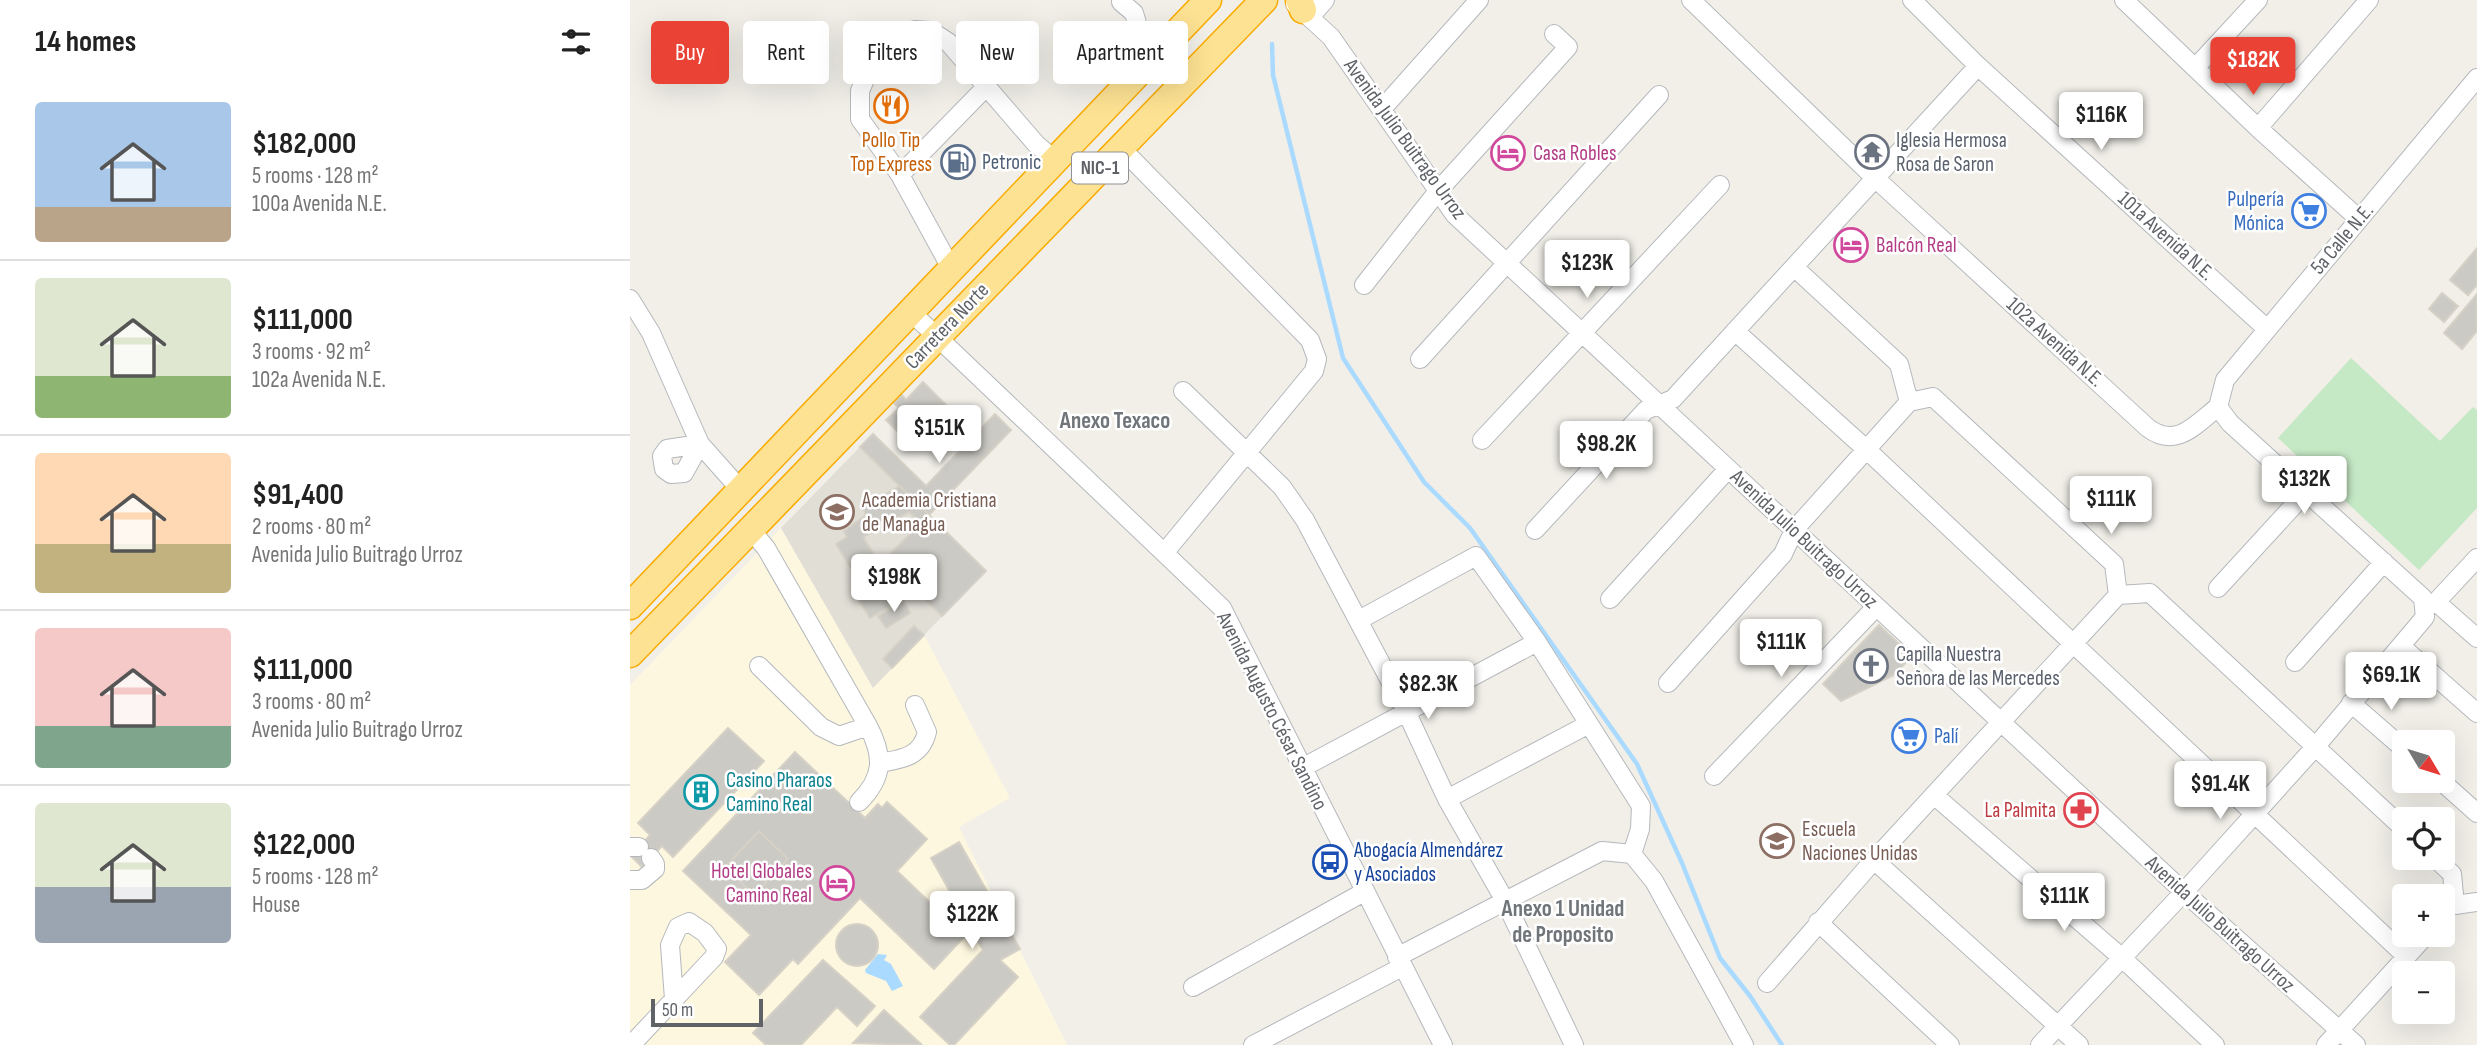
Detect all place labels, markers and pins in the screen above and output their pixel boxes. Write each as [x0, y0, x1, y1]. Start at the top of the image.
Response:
pin: $182K [2204, 38, 2302, 97]
restaurant icon: Pollo Tip Top Express [872, 87, 910, 125]
pin: $116K [2052, 92, 2150, 152]
place label: Pollo Tip Top Express [850, 128, 932, 177]
place label: Iglesia Hermosa Rosa de Saron [1896, 128, 2007, 177]
temple icon: Iglesia Hermosa Rosa de Saron [1853, 133, 1891, 171]
hotel icon: Casa Robles [1489, 134, 1527, 172]
place label: Casa Robles [1533, 141, 1617, 166]
fuel station icon: Petronic [939, 143, 977, 181]
place label: Petronic [982, 150, 1041, 175]
place label: Pulpería Mónica [2227, 187, 2284, 236]
supermarket icon: Pulpería Mónica [2290, 192, 2328, 230]
hotel icon: Balcón Real [1832, 226, 1870, 264]
place label: Balcón Real [1876, 233, 1957, 258]
pin: $123K [1538, 240, 1636, 300]
pin: $151K [890, 406, 988, 465]
pin: $98.2K [1549, 421, 1663, 481]
pin: $132K [2255, 456, 2353, 516]
pin: $111K [2062, 476, 2160, 536]
place label: Academia Cristiana de Managua [861, 488, 997, 537]
school or university icon: Academia Cristiana de Managua [818, 493, 856, 531]
pin: $198K [845, 554, 943, 614]
pin: $111K [1732, 620, 1830, 679]
place label: Capilla Nuestra Señora de las Mercedes [1896, 642, 2060, 691]
church icon: Capilla Nuestra Señora de las Mercedes [1852, 647, 1890, 685]
pin: $69.1K [2334, 652, 2448, 712]
pin: $82.3K [1371, 662, 1485, 721]
supermarket icon: Palí [1890, 717, 1928, 755]
place label: Palí [1934, 724, 1959, 749]
pin: $91.4K [2163, 762, 2277, 821]
place label: Casino Pharaos Camino Real [726, 768, 832, 817]
building icon: Casino Pharaos Camino Real [682, 773, 720, 811]
pharmacy icon: La Palmita [2062, 791, 2100, 829]
place label: La Palmita [1984, 798, 2056, 823]
place label: Escuela Naciones Unidas [1802, 817, 1918, 866]
school or university icon: Escuela Naciones Unidas [1758, 822, 1796, 860]
place label: Abogacía Almendárez y Asociados [1353, 838, 1504, 887]
bus stop icon: Abogacía Almendárez y Asociados [1311, 843, 1349, 881]
place label: Hotel Globales Camino Real [711, 859, 812, 908]
hotel icon: Hotel Globales Camino Real [818, 864, 856, 902]
pin: $111K [2015, 874, 2113, 933]
pin: $122K [923, 892, 1021, 951]

